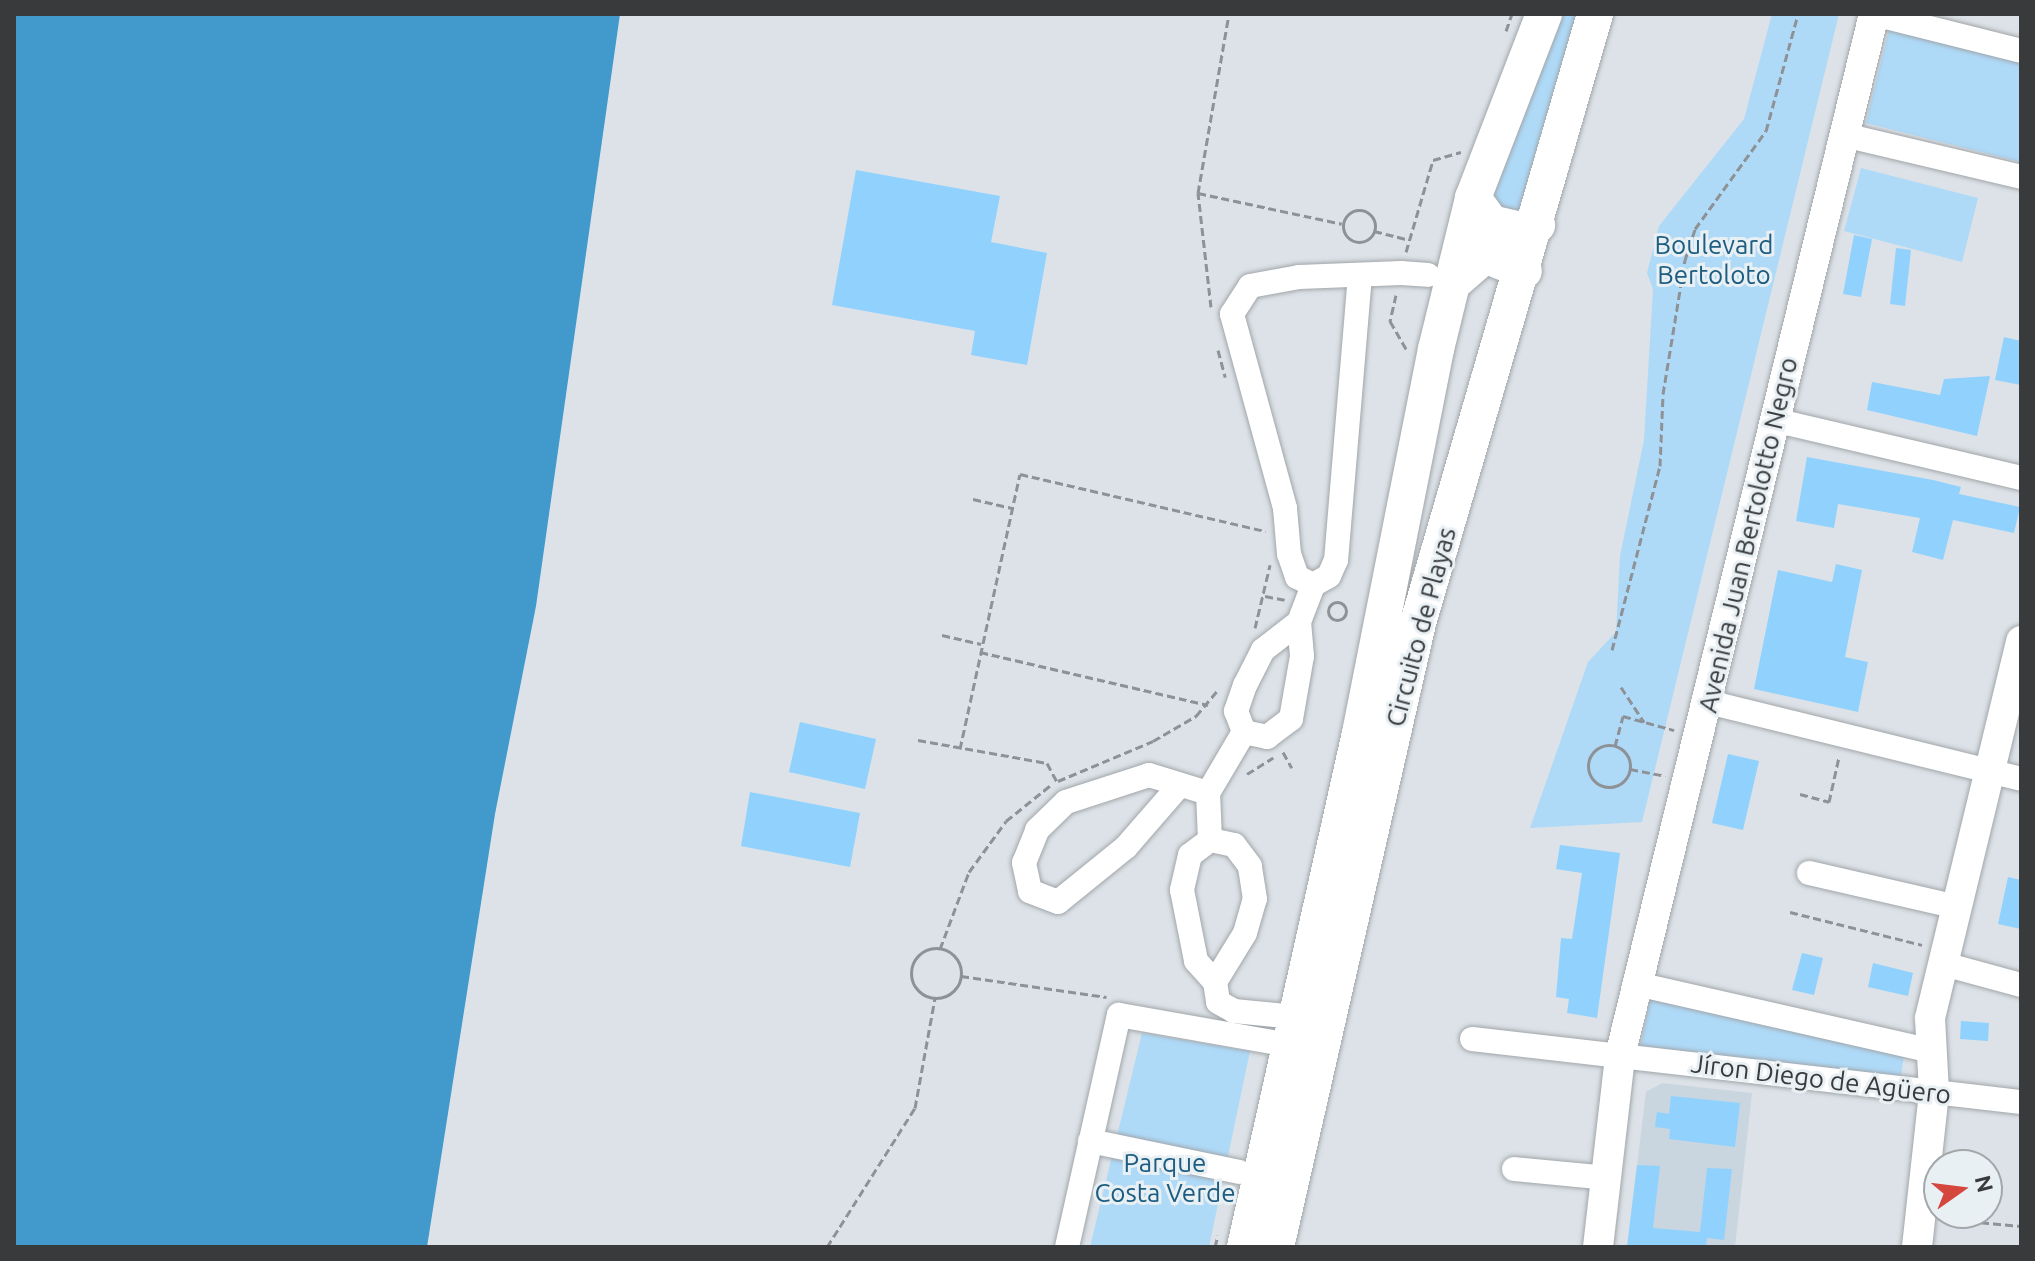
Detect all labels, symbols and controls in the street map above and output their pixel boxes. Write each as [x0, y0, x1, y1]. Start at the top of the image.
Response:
park label: Boulevard Bertoloto [1655, 229, 1773, 290]
street label: Avenida Juan Bertolotto Negro [1692, 354, 1804, 716]
street label: Circuito de Playas [1379, 524, 1463, 730]
street label: Jíron Diego de Agüero [1689, 1048, 1953, 1110]
park label: Parque Costa Verde [1094, 1147, 1236, 1208]
north arrow [1923, 1149, 2003, 1229]
text: N [1971, 1173, 1999, 1195]

